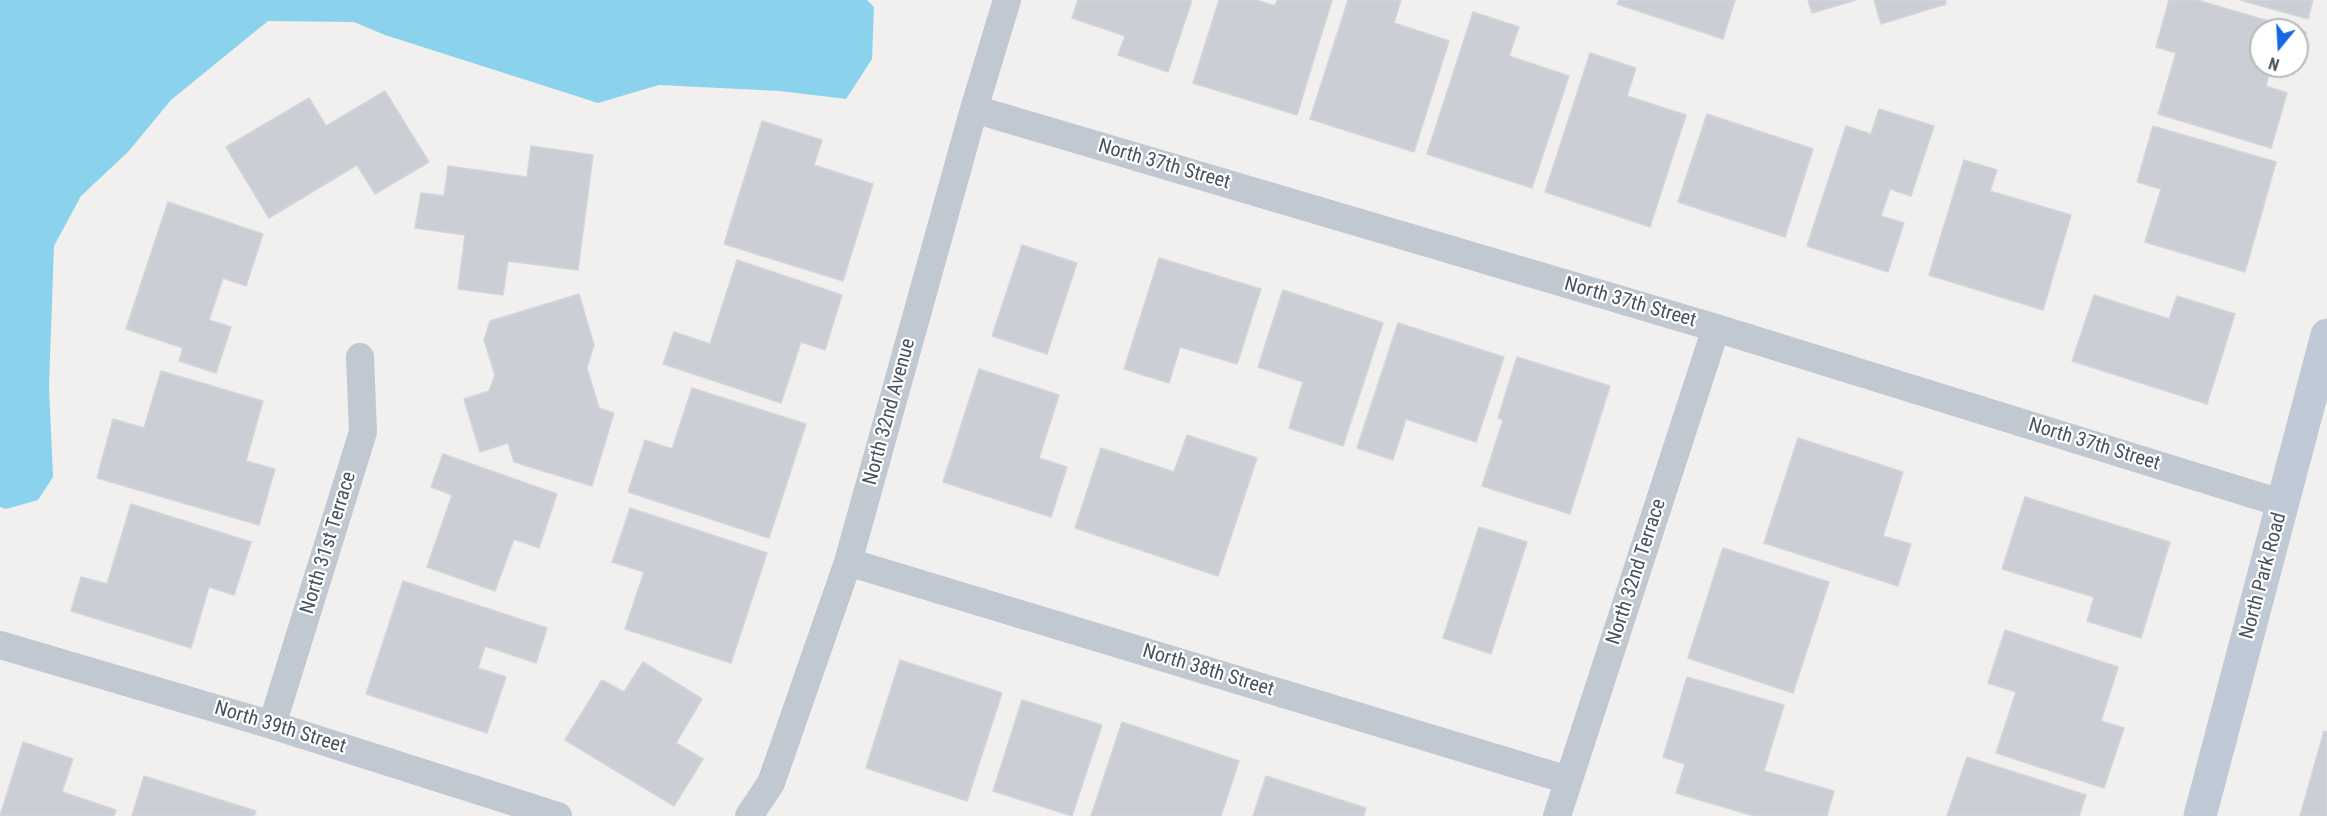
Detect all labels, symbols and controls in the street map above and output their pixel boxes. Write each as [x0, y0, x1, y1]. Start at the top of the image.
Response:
north arrow [2249, 18, 2309, 78]
text: N [2266, 53, 2282, 74]
street label: North 37th Street [1095, 135, 1233, 195]
street label: North 37th Street [1561, 273, 1699, 333]
street label: North 32nd Avenue [859, 336, 921, 488]
street label: North 37th Street [2025, 414, 2163, 476]
street label: North 31st Terrace [296, 469, 362, 617]
street label: North 32nd Terrace [1602, 496, 1672, 648]
street label: North Park Road [2236, 510, 2292, 642]
street label: North 38th Street [1139, 640, 1277, 702]
street label: North 39th Street [211, 697, 349, 759]

